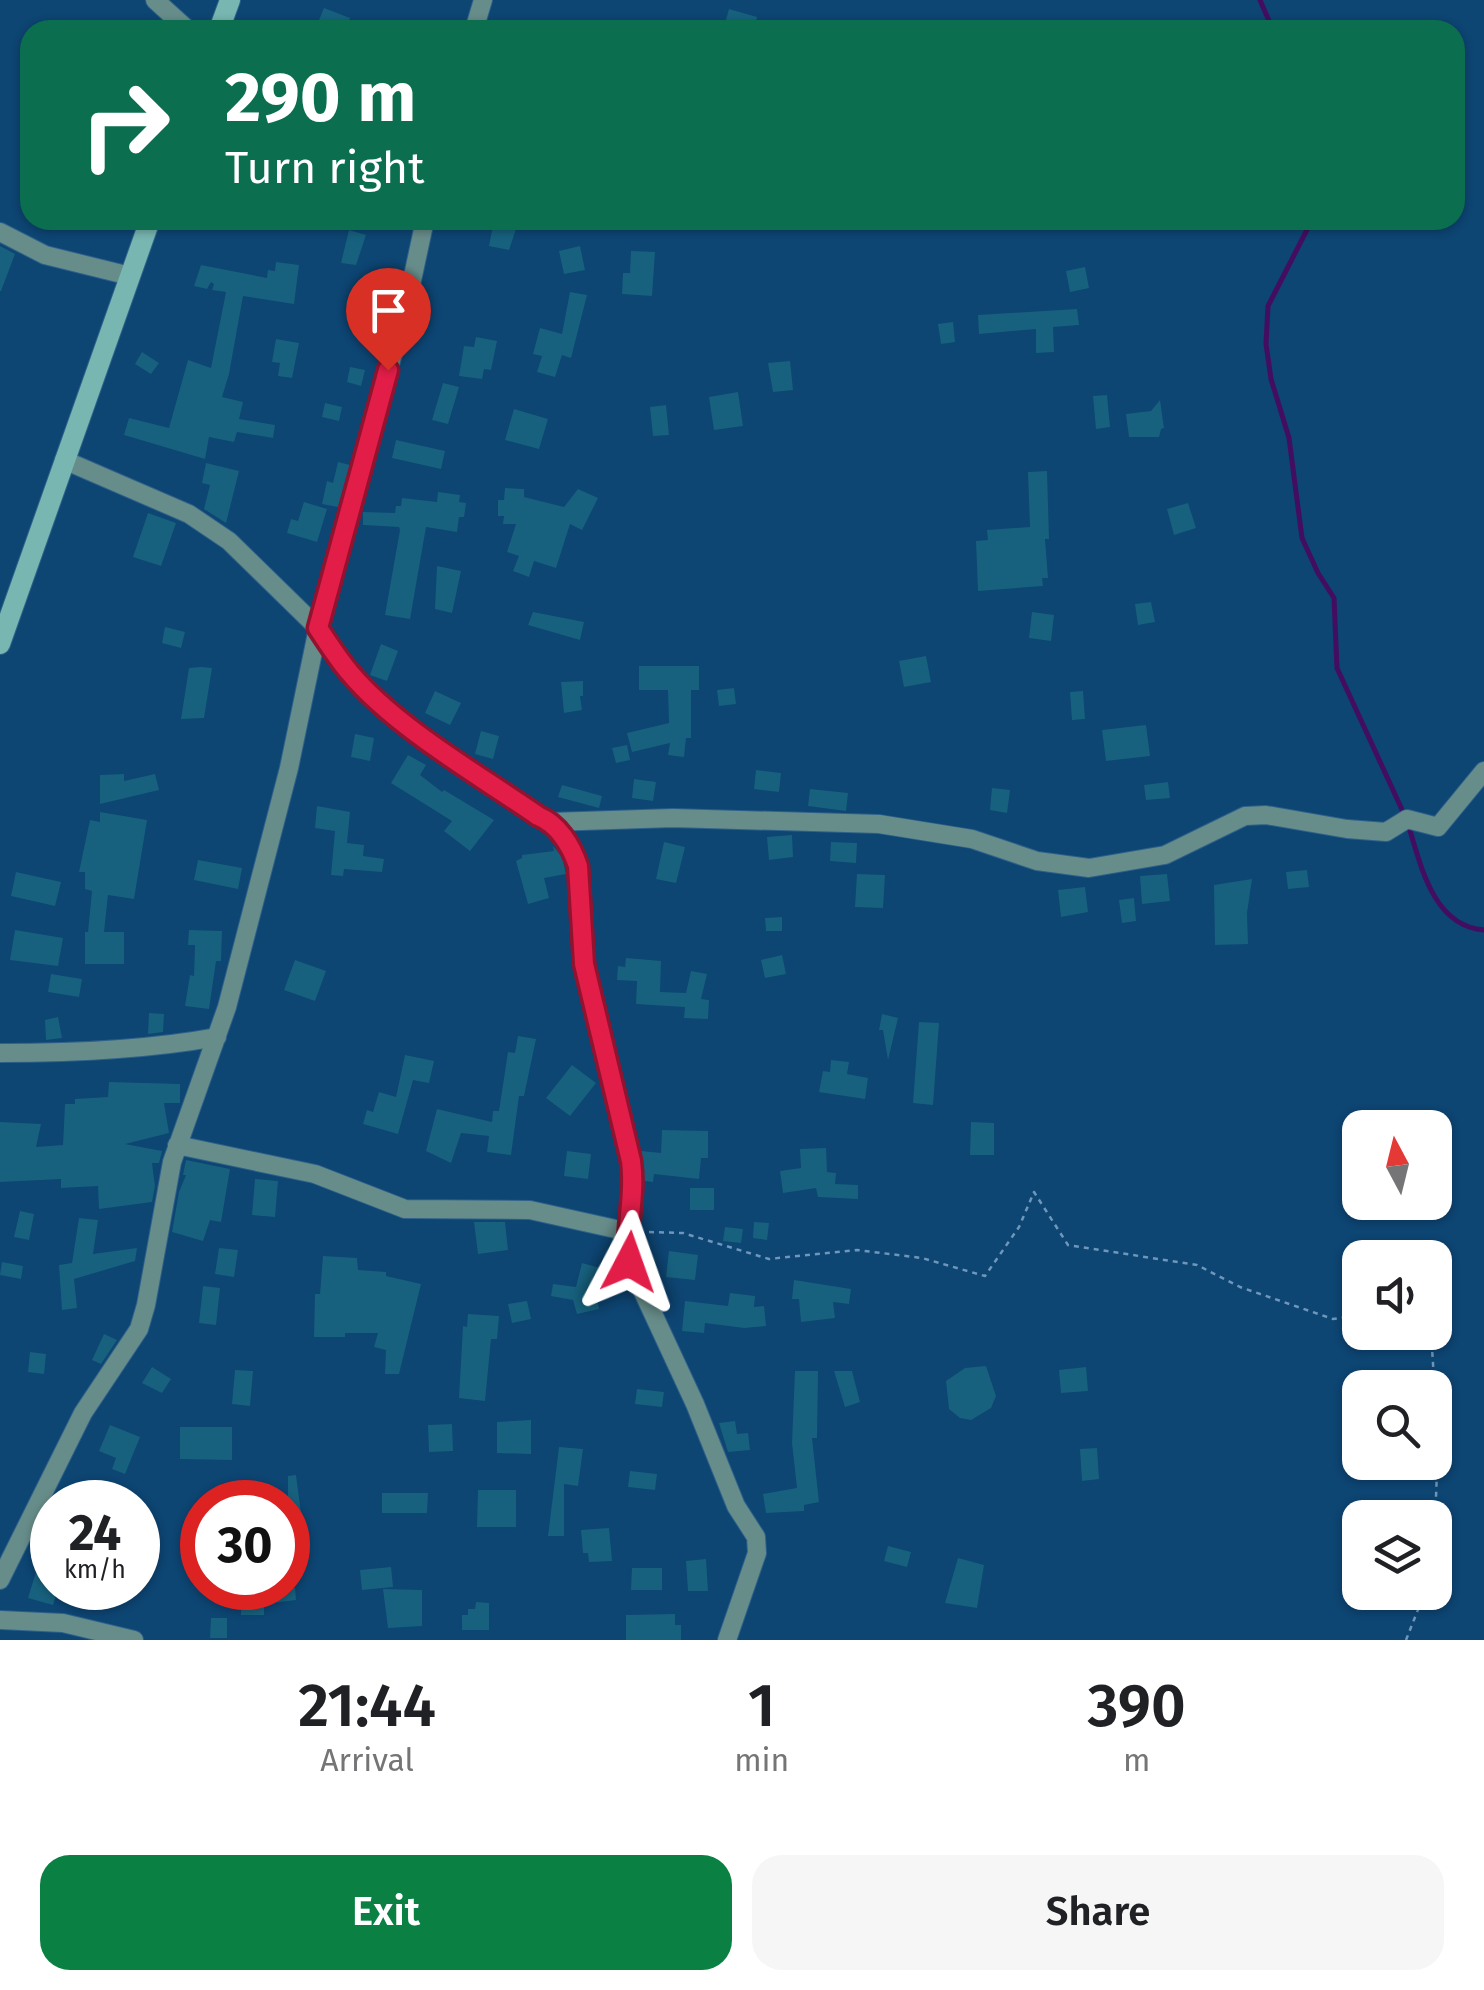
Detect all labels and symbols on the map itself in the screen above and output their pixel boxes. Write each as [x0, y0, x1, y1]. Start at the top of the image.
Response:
pin [346, 268, 431, 371]
north arrow [1342, 1110, 1452, 1220]
position arrow [577, 1210, 681, 1314]
speed limit sign: 30 [180, 1480, 310, 1610]

